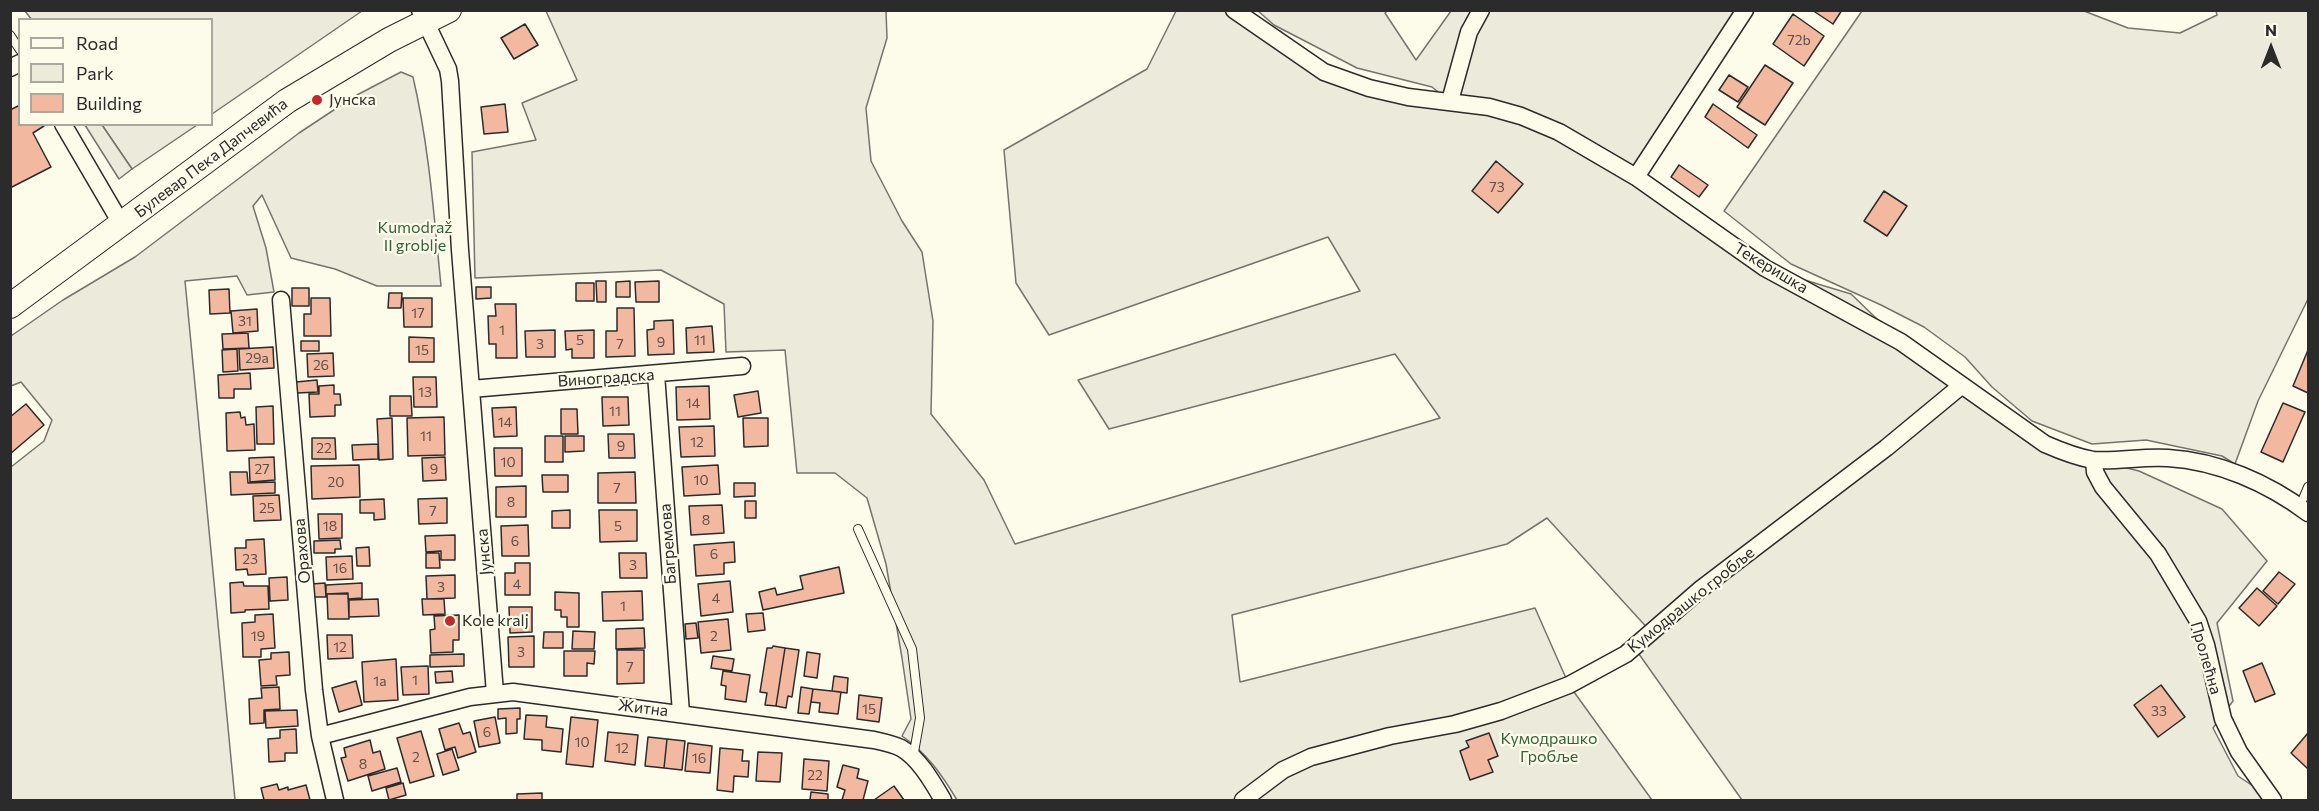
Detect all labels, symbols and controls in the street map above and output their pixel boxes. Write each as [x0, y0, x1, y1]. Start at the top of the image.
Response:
legend [18, 18, 213, 126]
north arrow [2241, 18, 2301, 78]
text: N [2265, 20, 2277, 39]
text: Road [76, 32, 118, 54]
house number: 72b [1787, 32, 1811, 48]
text: Park [76, 62, 114, 84]
place label: Јунска [329, 90, 376, 110]
text: Building [76, 92, 142, 114]
marker: Јунска [310, 93, 324, 107]
street label: Булевар Пека Дапчевића [131, 94, 291, 222]
house number: 73 [1489, 179, 1505, 195]
park label: Kumodraž II groblje [378, 218, 452, 256]
street label: Текеришка [1731, 238, 1811, 298]
house number: 17 [411, 305, 425, 321]
house number: 31 [238, 313, 252, 329]
house number: 1 [499, 322, 505, 338]
house number: 5 [576, 332, 584, 348]
house number: 11 [694, 332, 706, 348]
house number: 9 [657, 334, 665, 350]
house number: 3 [536, 336, 544, 352]
house number: 7 [616, 336, 624, 352]
house number: 15 [415, 342, 429, 358]
house number: 29a [245, 350, 269, 366]
house number: 26 [313, 357, 329, 373]
street label: Виноградска [557, 365, 655, 391]
house number: 13 [418, 384, 432, 400]
house number: 14 [686, 395, 700, 411]
house number: 11 [609, 403, 621, 419]
house number: 14 [498, 414, 512, 430]
house number: 11 [420, 428, 432, 444]
house number: 12 [690, 434, 704, 450]
house number: 9 [617, 438, 625, 454]
house number: 22 [316, 440, 332, 456]
house number: 10 [500, 454, 516, 470]
house number: 27 [254, 461, 270, 477]
house number: 9 [430, 461, 438, 477]
house number: 10 [693, 472, 709, 488]
house number: 20 [328, 474, 344, 490]
house number: 7 [613, 480, 621, 496]
house number: 8 [507, 494, 515, 510]
house number: 25 [259, 500, 275, 516]
house number: 7 [429, 503, 437, 519]
street label: Багремова [656, 503, 680, 585]
house number: 8 [702, 512, 710, 528]
street label: Орахова [290, 518, 314, 584]
house number: 18 [323, 518, 337, 534]
house number: 5 [614, 518, 622, 534]
street label: Јунска [472, 528, 496, 576]
house number: 6 [511, 533, 519, 549]
street label: Кумодрашко гробље [1624, 543, 1758, 657]
house number: 6 [710, 546, 718, 562]
house number: 23 [242, 551, 258, 567]
house number: 3 [629, 557, 637, 573]
house number: 16 [333, 560, 347, 576]
house number: 4 [513, 576, 521, 592]
house number: 3 [437, 579, 445, 595]
house number: 4 [712, 590, 720, 606]
house number: 1 [620, 598, 626, 614]
place label: Kole kralj [462, 611, 529, 631]
marker: Kole kralj [443, 614, 457, 628]
street label: Пролећна [2186, 619, 2226, 697]
house number: 19 [251, 628, 265, 644]
house number: 2 [710, 628, 718, 644]
house number: 12 [333, 639, 347, 655]
house number: 3 [517, 644, 525, 660]
house number: 7 [626, 659, 634, 675]
house number: 1 [412, 672, 418, 688]
house number: 1a [373, 673, 387, 689]
street label: Житна [617, 695, 669, 721]
house number: 15 [862, 701, 876, 717]
house number: 33 [2151, 703, 2167, 719]
house number: 6 [483, 724, 491, 740]
park label: Кумодрашко Гробље [1500, 729, 1598, 767]
house number: 10 [574, 734, 590, 750]
house number: 12 [615, 740, 629, 756]
house number: 2 [412, 749, 420, 765]
house number: 16 [692, 750, 706, 766]
house number: 8 [359, 756, 367, 772]
house number: 22 [807, 767, 823, 783]

